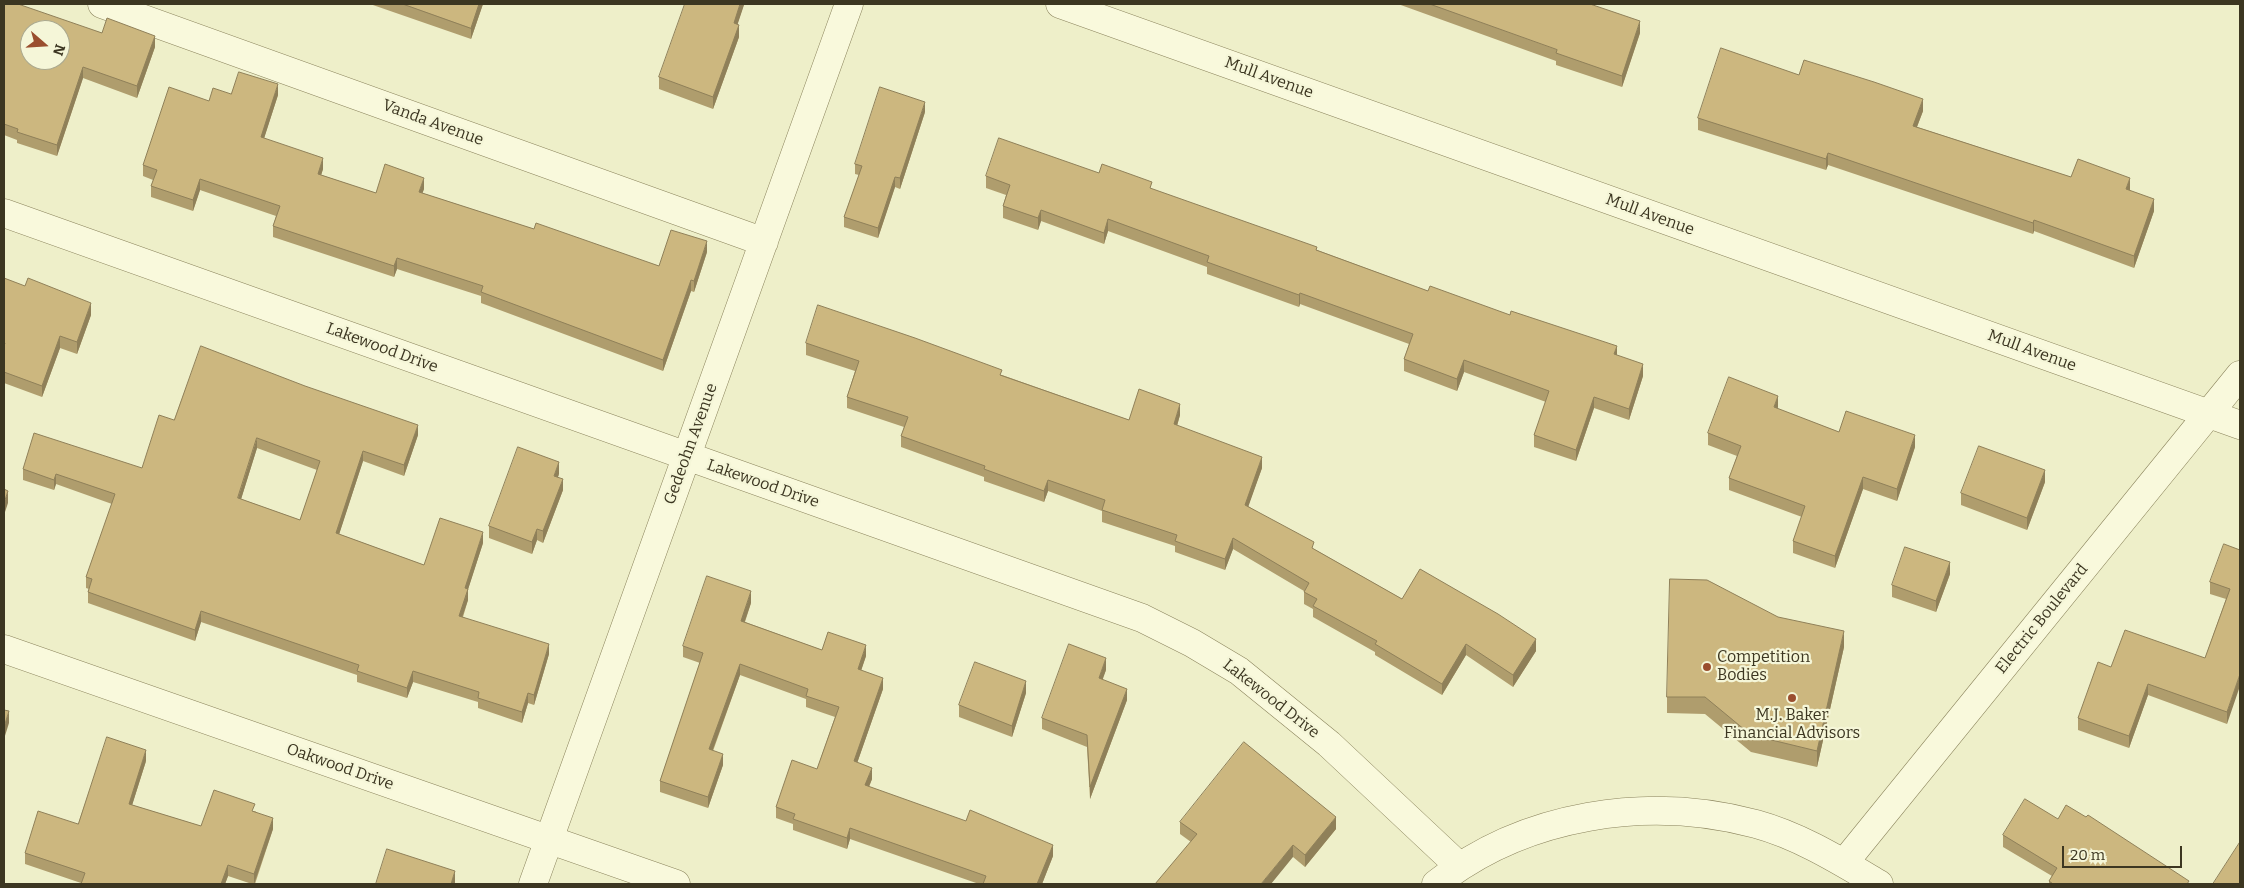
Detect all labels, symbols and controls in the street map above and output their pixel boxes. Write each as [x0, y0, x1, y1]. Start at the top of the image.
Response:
north arrow [20, 20, 70, 70]
text: N [49, 42, 69, 58]
street label: Mull Avenue [1222, 53, 1316, 103]
street label: Vanda Avenue [380, 96, 486, 150]
street label: Mull Avenue [1603, 190, 1697, 240]
street label: Lakewood Drive [324, 319, 440, 377]
street label: Mull Avenue [1985, 326, 2079, 376]
street label: Gedeohn Avenue [660, 381, 722, 507]
street label: Lakewood Drive [704, 456, 822, 512]
street label: Electric Boulevard [1992, 560, 2092, 678]
place label: Competition Bodies [1717, 648, 1810, 686]
street label: Lakewood Drive [1219, 655, 1323, 743]
marker: Competition Bodies [1701, 661, 1713, 673]
marker: M.J. Baker Financial Advisors [1786, 692, 1798, 704]
place label: M.J. Baker Financial Advisors [1724, 706, 1860, 744]
street label: Oakwood Drive [284, 740, 396, 794]
scale bar [2064, 836, 2184, 868]
text: 20 m [2070, 846, 2105, 864]

